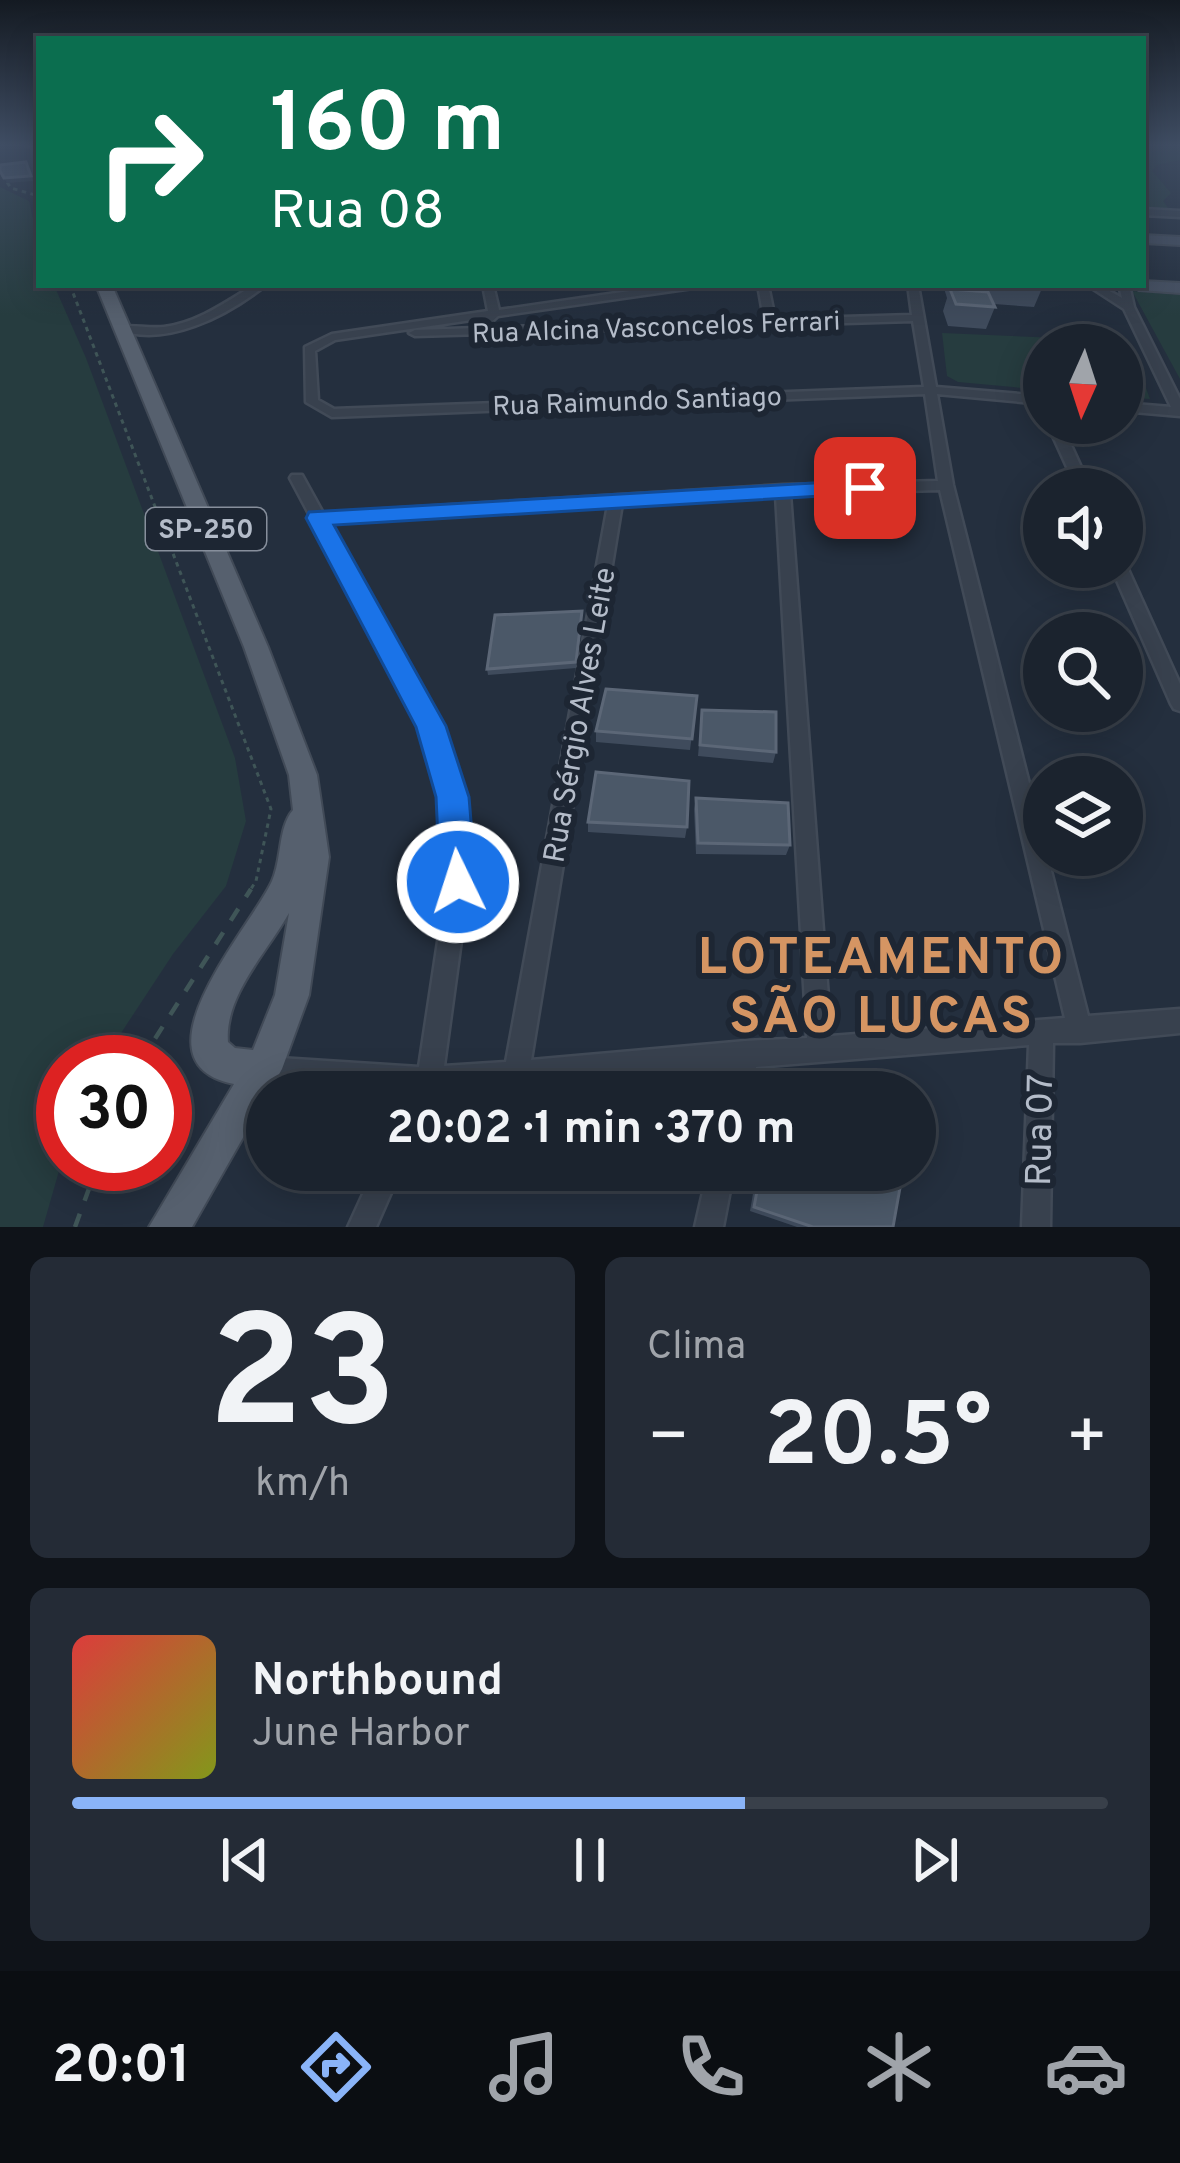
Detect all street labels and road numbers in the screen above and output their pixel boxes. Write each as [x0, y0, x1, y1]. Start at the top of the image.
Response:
street label: Rua Alcina Vasconcelos Ferrari [471, 306, 841, 352]
street label: Rua Raimundo Santiago [492, 381, 782, 425]
road number: SP-250 [146, 508, 266, 550]
street label: Rua Sérgio Alves Leite [537, 565, 626, 866]
street label: Rua 07 [1018, 1074, 1066, 1187]

